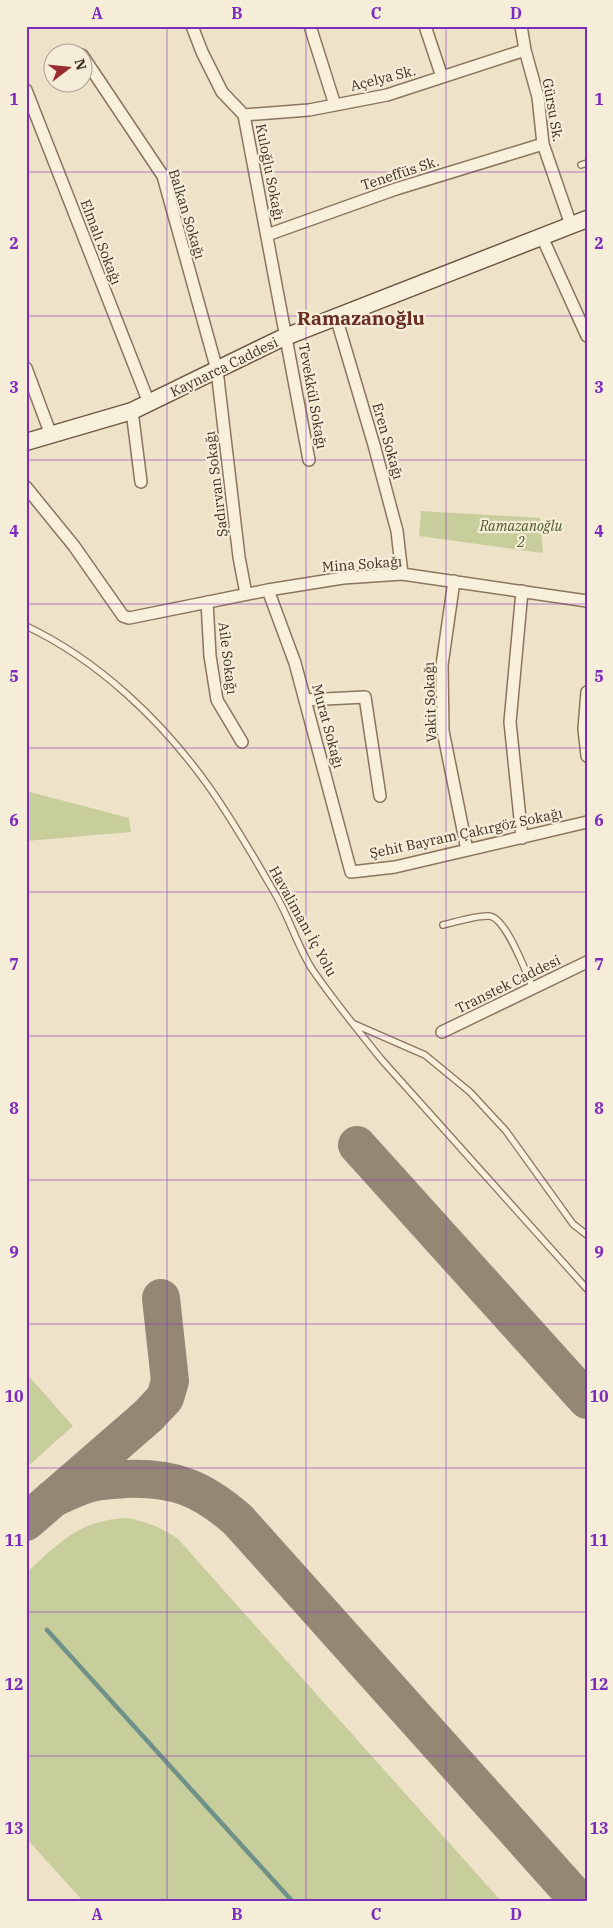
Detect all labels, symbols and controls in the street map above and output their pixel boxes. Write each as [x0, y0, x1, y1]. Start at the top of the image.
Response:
text: A [91, 3, 103, 23]
text: B [231, 3, 243, 23]
text: C [371, 3, 381, 23]
text: D [510, 3, 522, 23]
north arrow [42, 42, 92, 92]
text: N [70, 57, 91, 72]
street label: Açelya Sk. [348, 61, 418, 95]
street label: Gürsu Sk. [539, 77, 567, 143]
text: 1 [9, 89, 19, 109]
text: 1 [594, 89, 604, 109]
street label: Kuloğlu Sokağı [252, 122, 288, 222]
street label: Teneffüs Sk. [359, 152, 441, 194]
street label: Balkan Sokağı [165, 167, 209, 261]
street label: Elmalı Sokağı [76, 197, 126, 287]
text: 2 [9, 233, 19, 253]
text: 2 [594, 233, 604, 253]
district label: Ramazanoğlu [297, 306, 425, 330]
street label: Kaynarca Caddesi [167, 333, 281, 401]
street label: Tevekkül Sokağı [295, 342, 331, 450]
text: 3 [9, 377, 19, 397]
text: 3 [594, 377, 604, 397]
street label: Eren Sokağı [368, 401, 408, 481]
street label: Şadırvan Sokağı [201, 430, 231, 538]
park label: Ramazanoğlu 2 [479, 517, 562, 551]
text: 4 [9, 521, 19, 541]
text: 4 [594, 521, 604, 541]
street label: Mina Sokağı [321, 552, 403, 576]
street label: Aile Sokağı [215, 621, 241, 695]
street label: Vakit Sokağı [420, 661, 440, 743]
text: 5 [9, 666, 19, 686]
text: 5 [594, 666, 604, 686]
street label: Murat Sokağı [308, 682, 348, 770]
street label: Şehit Bayram Çakırgöz Sokağı [368, 804, 564, 862]
text: 6 [9, 810, 19, 830]
text: 6 [594, 810, 604, 830]
street label: Havalimanı İç Yolu [265, 863, 341, 980]
street label: Transtek Caddesi [453, 951, 563, 1017]
text: 7 [9, 954, 19, 974]
text: 7 [594, 954, 604, 974]
text: 8 [9, 1098, 19, 1118]
text: 8 [594, 1098, 604, 1118]
text: 9 [9, 1242, 19, 1262]
text: 9 [594, 1242, 604, 1262]
text: 10 [4, 1386, 24, 1406]
text: 10 [589, 1386, 609, 1406]
text: 11 [4, 1530, 24, 1550]
text: 11 [589, 1530, 609, 1550]
text: 12 [4, 1674, 24, 1694]
text: 12 [589, 1674, 609, 1694]
text: 13 [4, 1818, 24, 1838]
text: 13 [589, 1818, 609, 1838]
text: A [91, 1904, 103, 1924]
text: B [231, 1904, 243, 1924]
text: C [371, 1904, 381, 1924]
text: D [510, 1904, 522, 1924]

